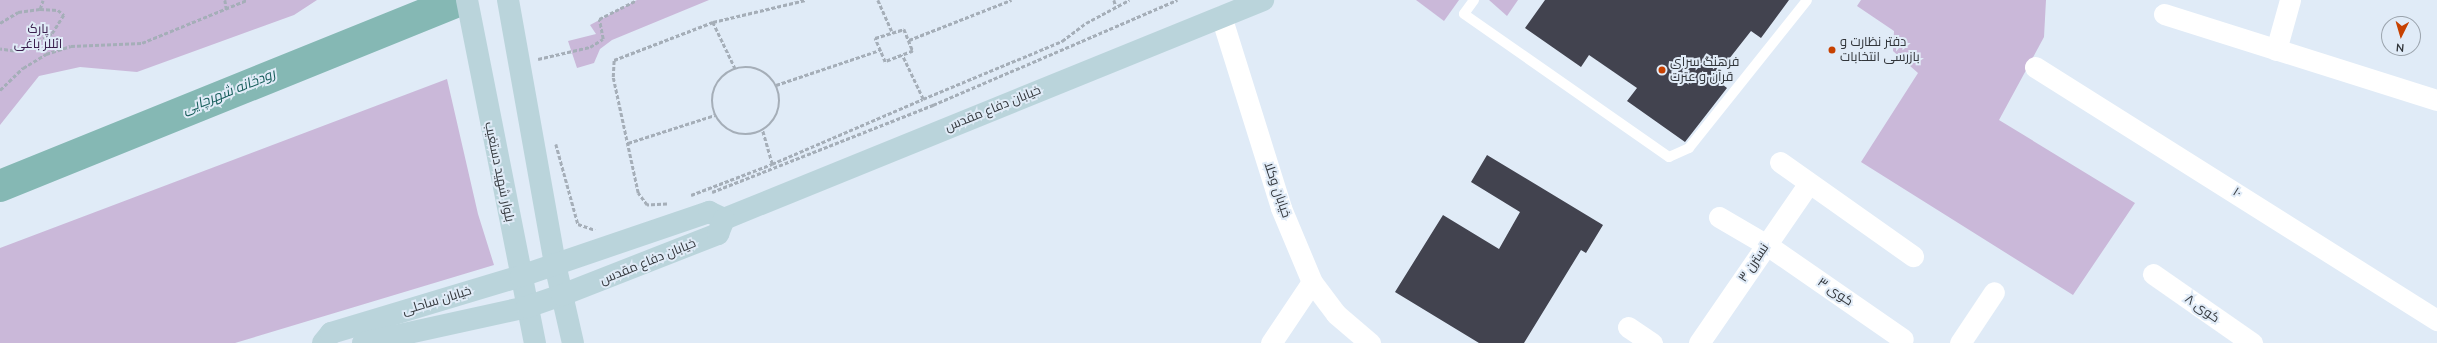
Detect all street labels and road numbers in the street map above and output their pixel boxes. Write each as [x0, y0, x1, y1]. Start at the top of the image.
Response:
street label: خیابان دفاع مقدس [943, 83, 1043, 135]
street label: بلوار شهید دستغیب [481, 120, 517, 224]
street label: خیابان وکلا [1260, 160, 1294, 220]
street label: ۱۰ [2230, 184, 2244, 202]
street label: خیابان دفاع مقدس [598, 236, 698, 288]
street label: نسترن ۳ [1735, 241, 1773, 285]
street label: کوی ۳ [1814, 275, 1856, 309]
street label: خیابان ساحلی [401, 283, 473, 319]
street label: کوی ۸ [2182, 292, 2222, 326]

